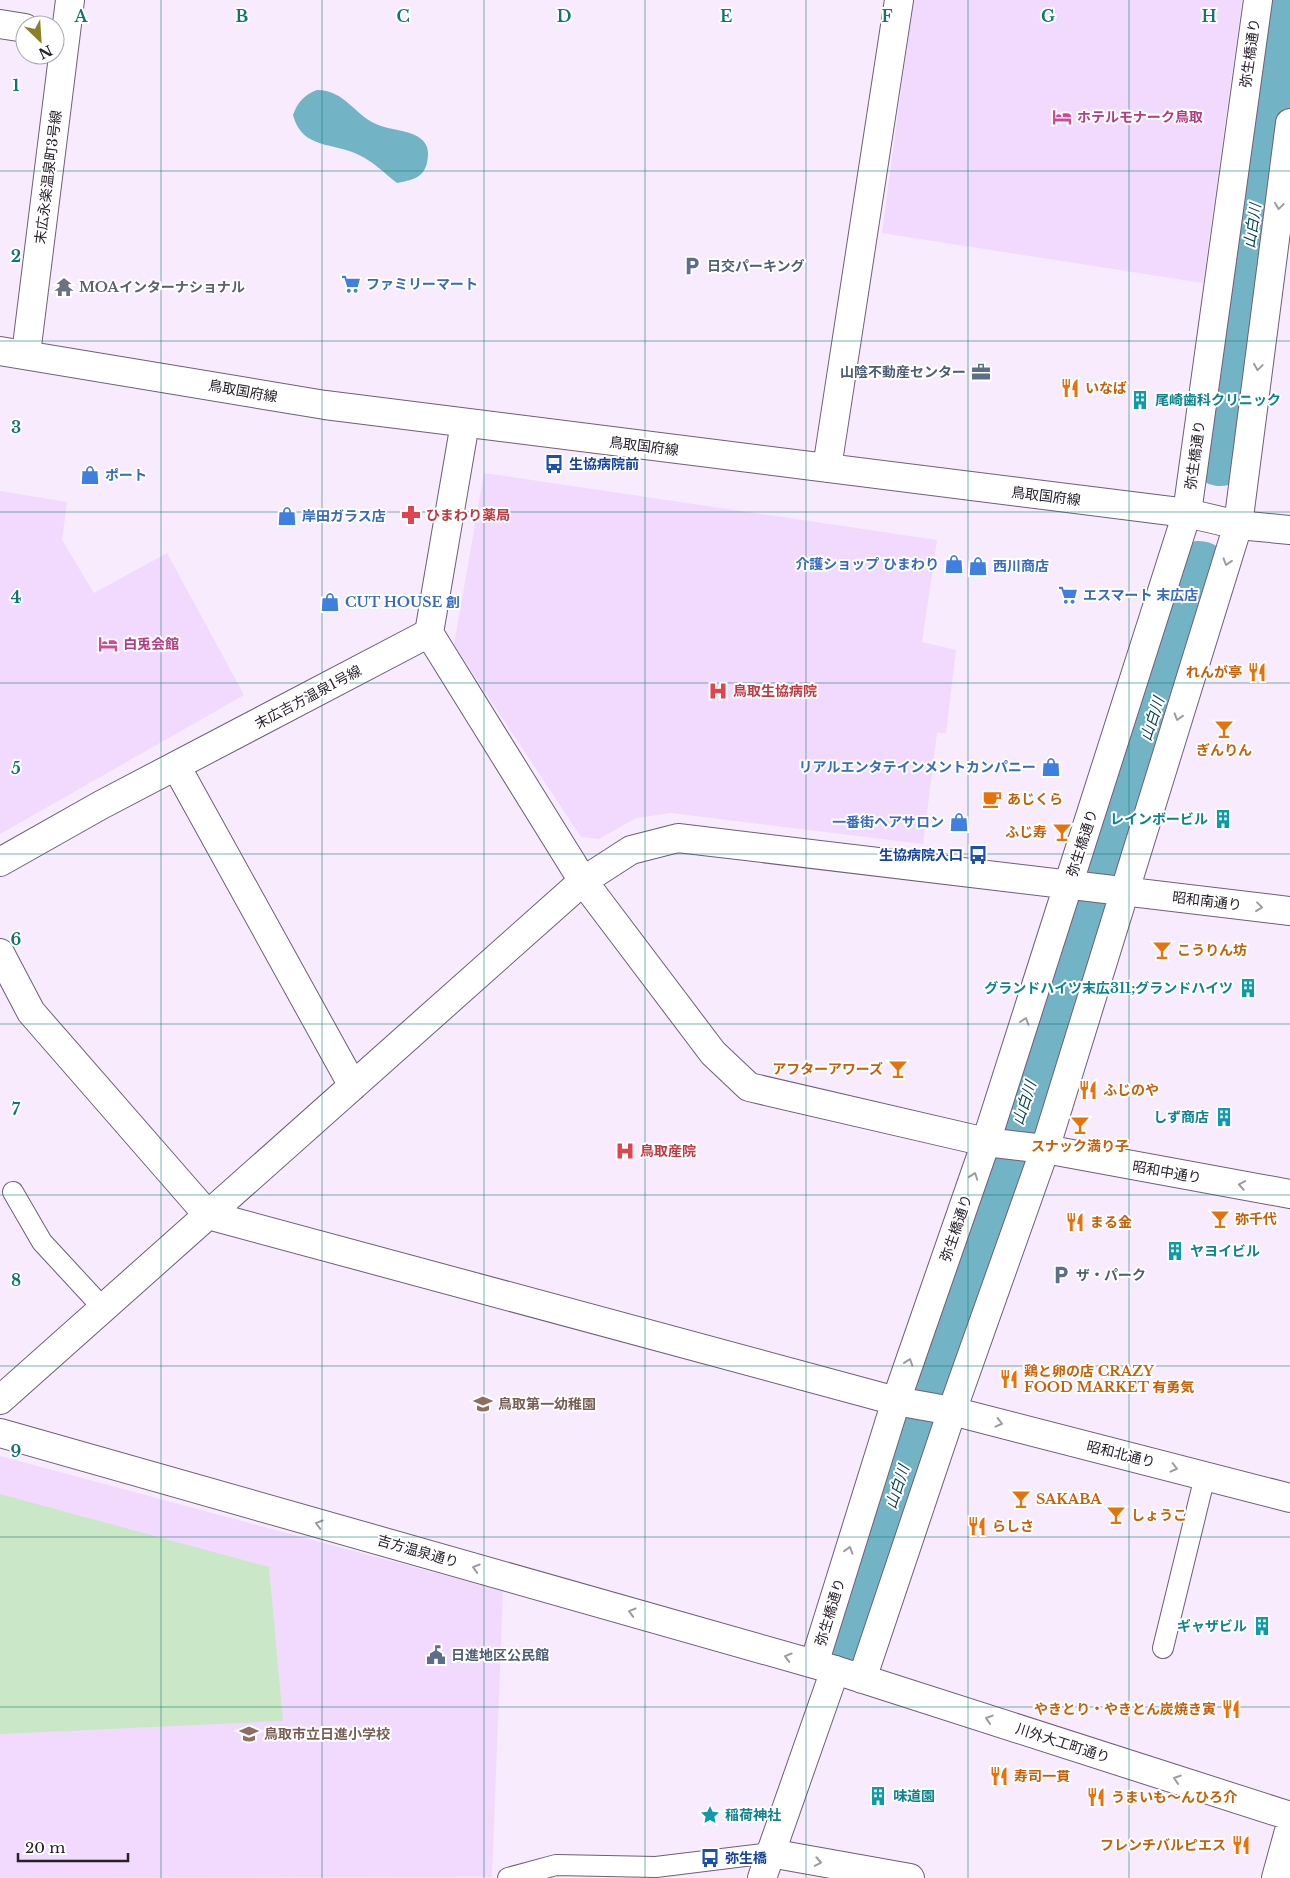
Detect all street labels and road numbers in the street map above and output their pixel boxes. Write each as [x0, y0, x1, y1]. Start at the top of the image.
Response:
street label: 弥生橋通り [1236, 17, 1264, 89]
street label: 末広永楽温泉町3号線 [31, 109, 65, 245]
street label: 鳥取国府線 [207, 376, 279, 406]
street label: 弥生橋通り [1181, 419, 1209, 491]
street label: 鳥取国府線 [608, 433, 680, 459]
street label: 鳥取国府線 [1010, 483, 1082, 509]
street label: 末広吉方温泉1号線 [252, 661, 364, 733]
street label: 弥生橋通り [1063, 807, 1101, 879]
street label: 昭和南通り [1171, 888, 1243, 914]
street label: 昭和中通り [1131, 1157, 1203, 1187]
street label: 弥生橋通り [936, 1192, 976, 1264]
street label: 昭和北通り [1085, 1437, 1157, 1471]
street label: 吉方温泉通り [375, 1531, 461, 1571]
street label: 弥生橋通り [811, 1576, 849, 1648]
street label: 川外大工町通り [1014, 1719, 1112, 1767]

